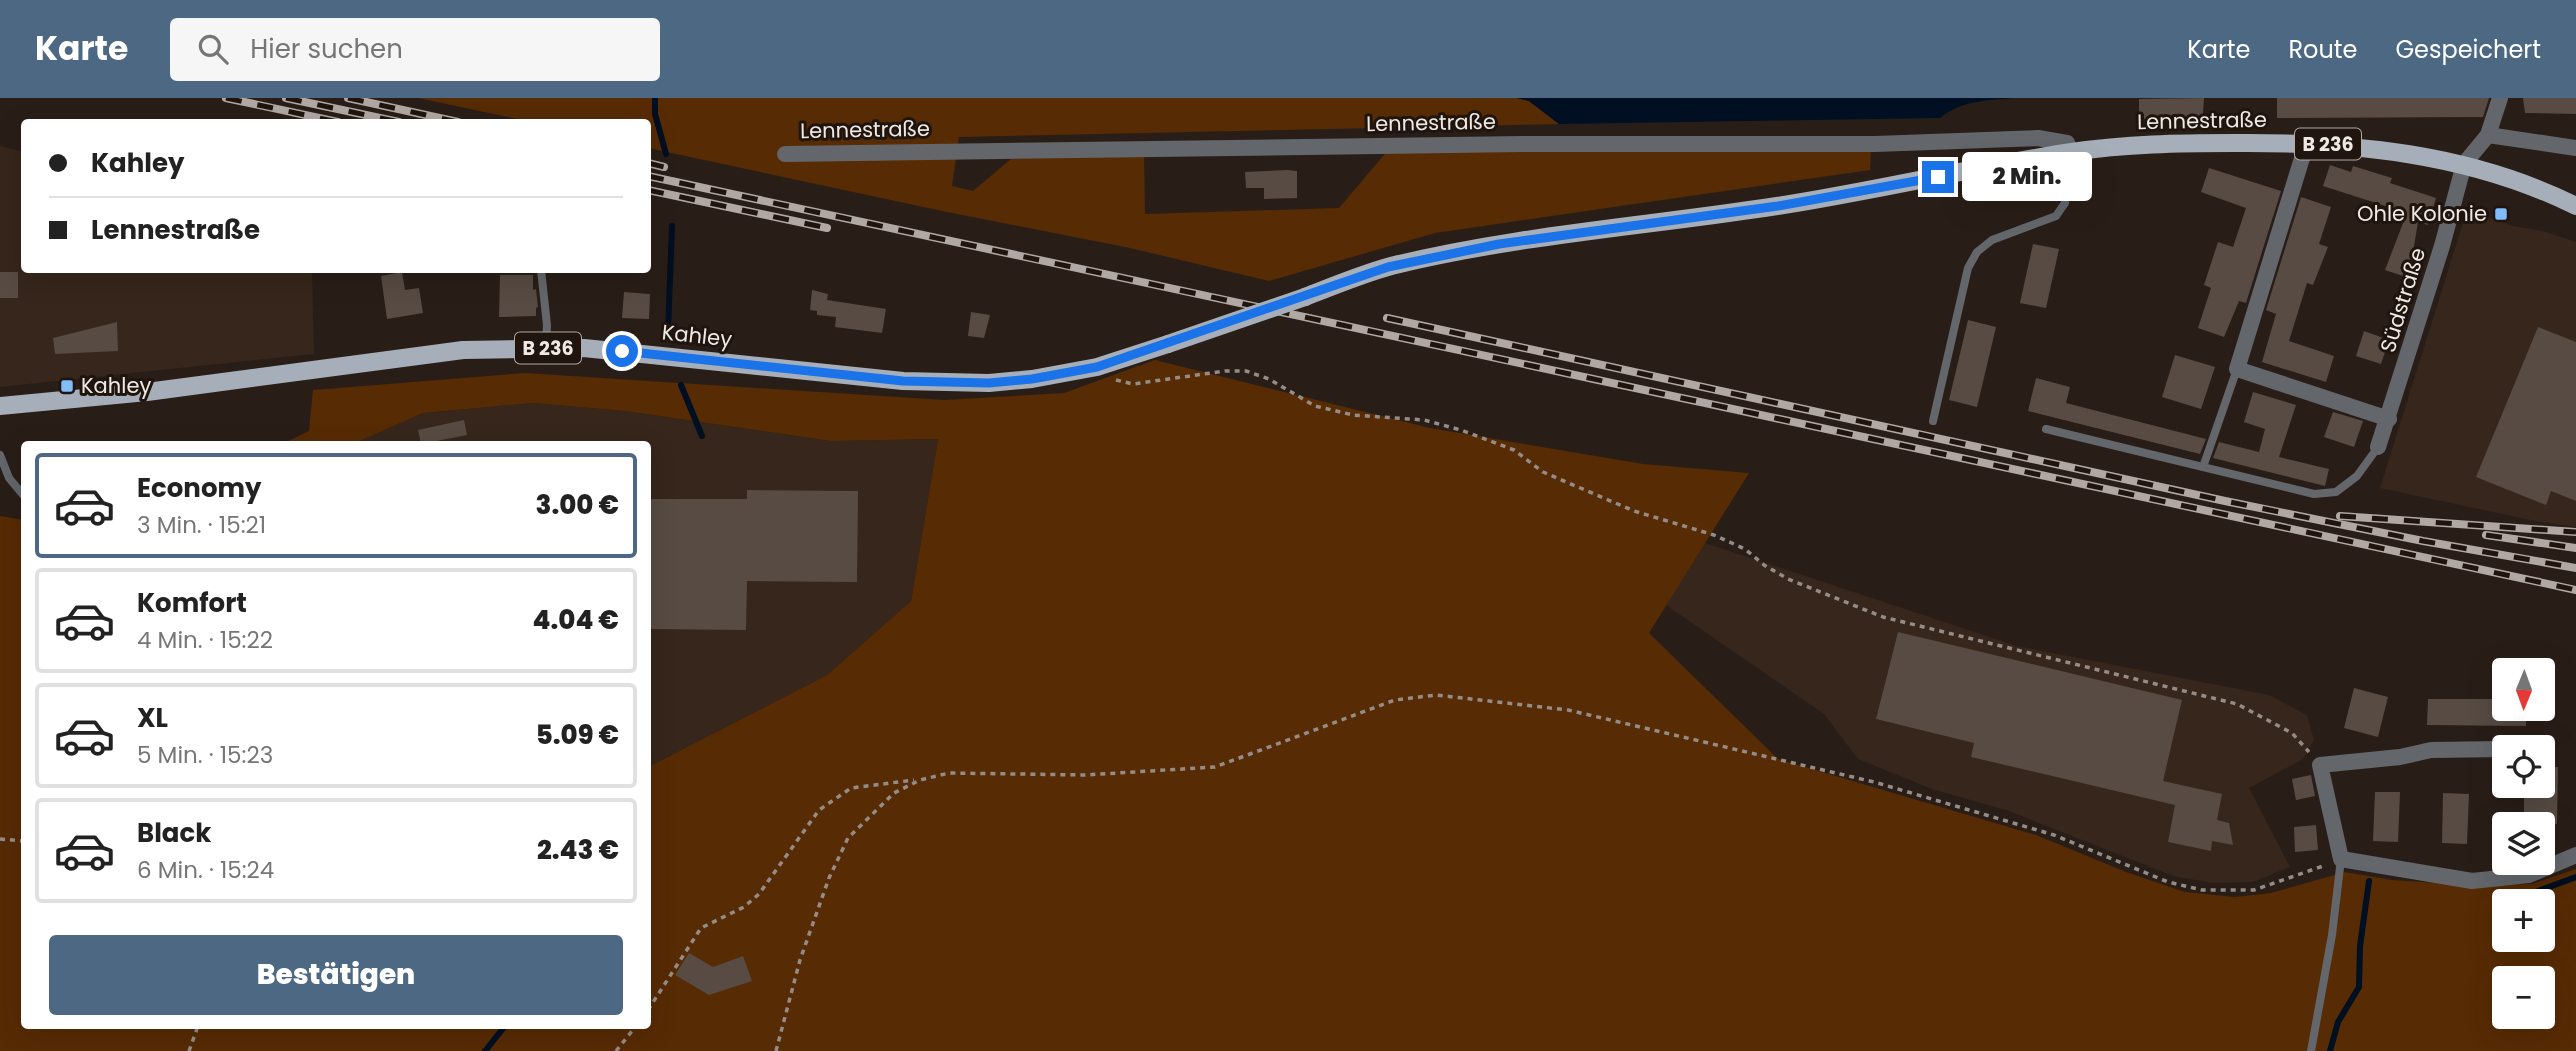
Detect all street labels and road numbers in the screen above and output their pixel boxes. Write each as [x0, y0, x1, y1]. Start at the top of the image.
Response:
street label: Lennestraße [2137, 105, 2267, 136]
street label: Lennestraße [1366, 107, 1496, 138]
street label: Lennestraße [800, 114, 930, 145]
road number: B 236 [2295, 128, 2361, 159]
street label: Südstraße [2373, 244, 2432, 356]
street label: Kahley [661, 317, 734, 354]
road number: B 236 [515, 332, 581, 364]

